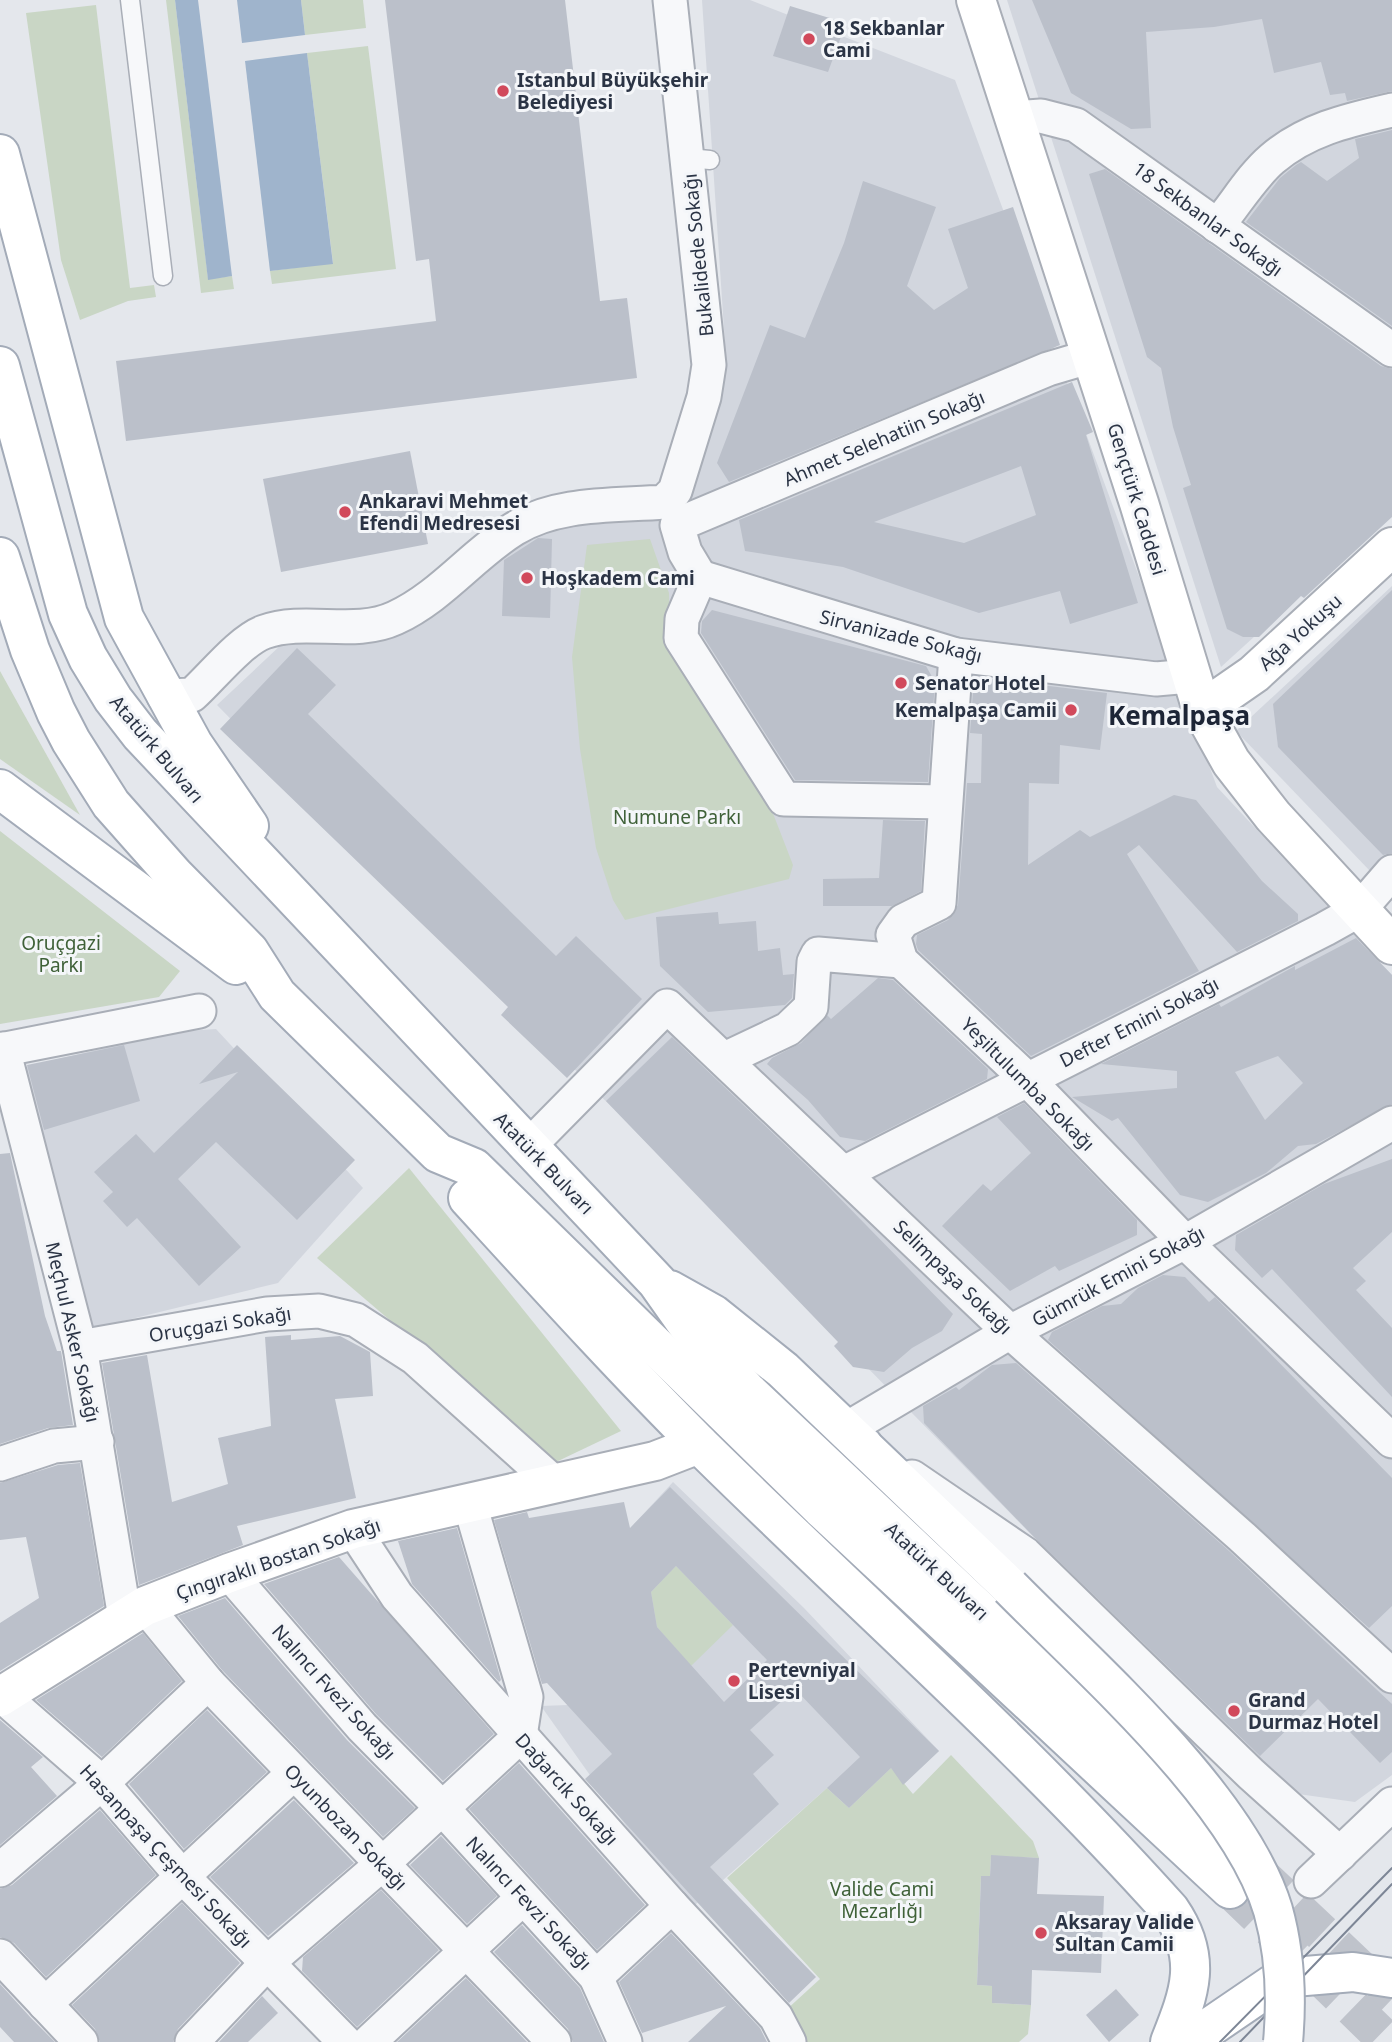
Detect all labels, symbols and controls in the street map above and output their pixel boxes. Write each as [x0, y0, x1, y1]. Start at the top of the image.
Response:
place label: 18 Sekbanlar Cami [823, 15, 945, 63]
marker: 18 Sekbanlar Cami [801, 31, 817, 47]
place label: Istanbul Büyükşehir Belediyesi [517, 67, 709, 115]
marker: Istanbul Büyükşehir Belediyesi [495, 83, 511, 99]
street label: 18 Sekbanlar Sokağı [1128, 156, 1288, 282]
street label: Bukalidede Sokağı [677, 172, 719, 338]
street label: Ahmet Selehatiin Sokağı [780, 384, 988, 492]
street label: Gençtürk Caddesi [1102, 420, 1172, 578]
place label: Ankaravi Mehmet Efendi Medresesi [359, 488, 528, 536]
marker: Ankaravi Mehmet Efendi Medresesi [337, 504, 353, 520]
place label: Hoşkadem Cami [541, 565, 695, 591]
marker: Hoşkadem Cami [519, 570, 535, 586]
street label: Ağa Yokuşu [1253, 588, 1347, 676]
street label: Sirvanizade Sokağı [817, 603, 985, 669]
place label: Senator Hotel [915, 670, 1046, 696]
marker: Senator Hotel [893, 675, 909, 691]
street label: Atatürk Bulvarı [104, 690, 210, 808]
place label: Kemalpaşa Camii [895, 697, 1057, 723]
district label: Kemalpaşa [1108, 697, 1250, 733]
marker: Kemalpaşa Camii [1063, 702, 1079, 718]
park label: Numune Parkı [613, 804, 741, 830]
park label: Oruçgazi Parkı [21, 930, 101, 978]
street label: Defter Emini Sokağı [1055, 971, 1223, 1073]
street label: Yeşiltulumba Sokağı [956, 1012, 1100, 1156]
street label: Atatürk Bulvarı [488, 1106, 600, 1220]
street label: Selimpaşa Sokağı [888, 1214, 1018, 1340]
street label: Gümrük Emini Sokağı [1027, 1219, 1209, 1333]
street label: Meçhul Asker Sokağı [40, 1239, 106, 1425]
street label: Oruçgazi Sokağı [147, 1300, 293, 1348]
street label: Çıngıraklı Bostan Sokağı [172, 1512, 384, 1606]
street label: Atatürk Bulvarı [879, 1516, 995, 1626]
street label: Nalıncı Fvezi Sokağı [266, 1619, 402, 1765]
place label: Pertevniyal Lisesi [748, 1657, 856, 1705]
marker: Pertevniyal Lisesi [726, 1673, 742, 1689]
place label: Grand Durmaz Hotel [1248, 1687, 1379, 1735]
marker: Grand Durmaz Hotel [1226, 1703, 1242, 1719]
street label: Dağarcık Sokağı [510, 1727, 624, 1851]
street label: Oyunbozan Sokağı [279, 1758, 413, 1896]
street label: Hasanpaşa Çeşmesi Sokağı [74, 1759, 258, 1953]
street label: Nalıncı Fevzi Sokağı [460, 1831, 598, 1975]
park label: Valide Cami Mezarlığı [830, 1876, 934, 1924]
place label: Aksaray Valide Sultan Camii [1055, 1909, 1194, 1957]
marker: Aksaray Valide Sultan Camii [1033, 1925, 1049, 1941]

